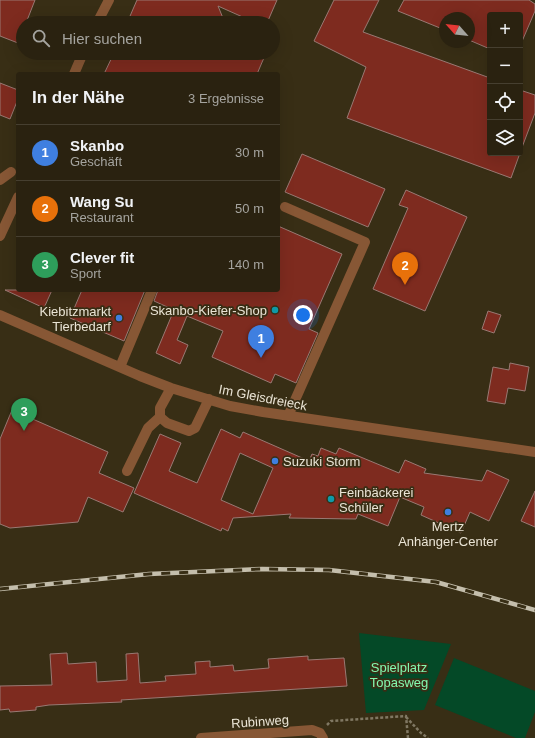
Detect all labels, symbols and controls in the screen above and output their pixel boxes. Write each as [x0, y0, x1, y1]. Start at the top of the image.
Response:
north arrow [439, 12, 475, 48]
map controls [487, 12, 523, 156]
button: + [487, 12, 523, 48]
search box [16, 16, 280, 60]
icon: search [30, 27, 52, 49]
text: Hier suchen [62, 30, 142, 47]
button: − [487, 48, 523, 84]
button: locate [487, 84, 523, 120]
text: In der Nähe [32, 88, 125, 107]
text: 3 Ergebnisse [188, 91, 264, 106]
button: layers [487, 120, 523, 156]
text: Skanbo [70, 137, 124, 154]
text: 1 [41, 145, 49, 160]
text: 30 m [235, 145, 264, 160]
text: Geschäft [70, 154, 122, 169]
text: Wang Su [70, 193, 134, 210]
text: 2 [41, 201, 49, 216]
text: 50 m [235, 201, 264, 216]
text: Restaurant [70, 210, 134, 225]
text: Clever fit [70, 249, 134, 266]
pin: 2 [392, 252, 418, 285]
text: 3 [41, 257, 49, 272]
text: 140 m [228, 257, 264, 272]
text: Sport [70, 266, 101, 281]
place label: Skanbo-Kiefer-Shop [150, 303, 267, 318]
place label: Kiebitzmarkt Tierbedarf [39, 304, 111, 334]
marker: Skanbo-Kiefer-Shop [270, 305, 280, 315]
your location [293, 305, 313, 325]
marker: Kiebitzmarkt Tierbedarf [114, 313, 124, 323]
pin: 1 [248, 325, 274, 358]
street label: Im Gleisdreieck [218, 382, 309, 413]
pin: 3 [11, 398, 37, 431]
place label: Suzuki Storm [283, 454, 360, 469]
marker: Suzuki Storm [270, 456, 280, 466]
place label: Feinbäckerei Schüler [339, 485, 414, 515]
marker: Feinbäckerei Schüler [326, 494, 336, 504]
marker: Mertz Anhänger-Center [443, 507, 453, 517]
place label: Mertz Anhänger-Center [398, 519, 499, 549]
park label: Spielplatz Topasweg [370, 660, 428, 690]
street label: Rubinweg [231, 712, 289, 731]

